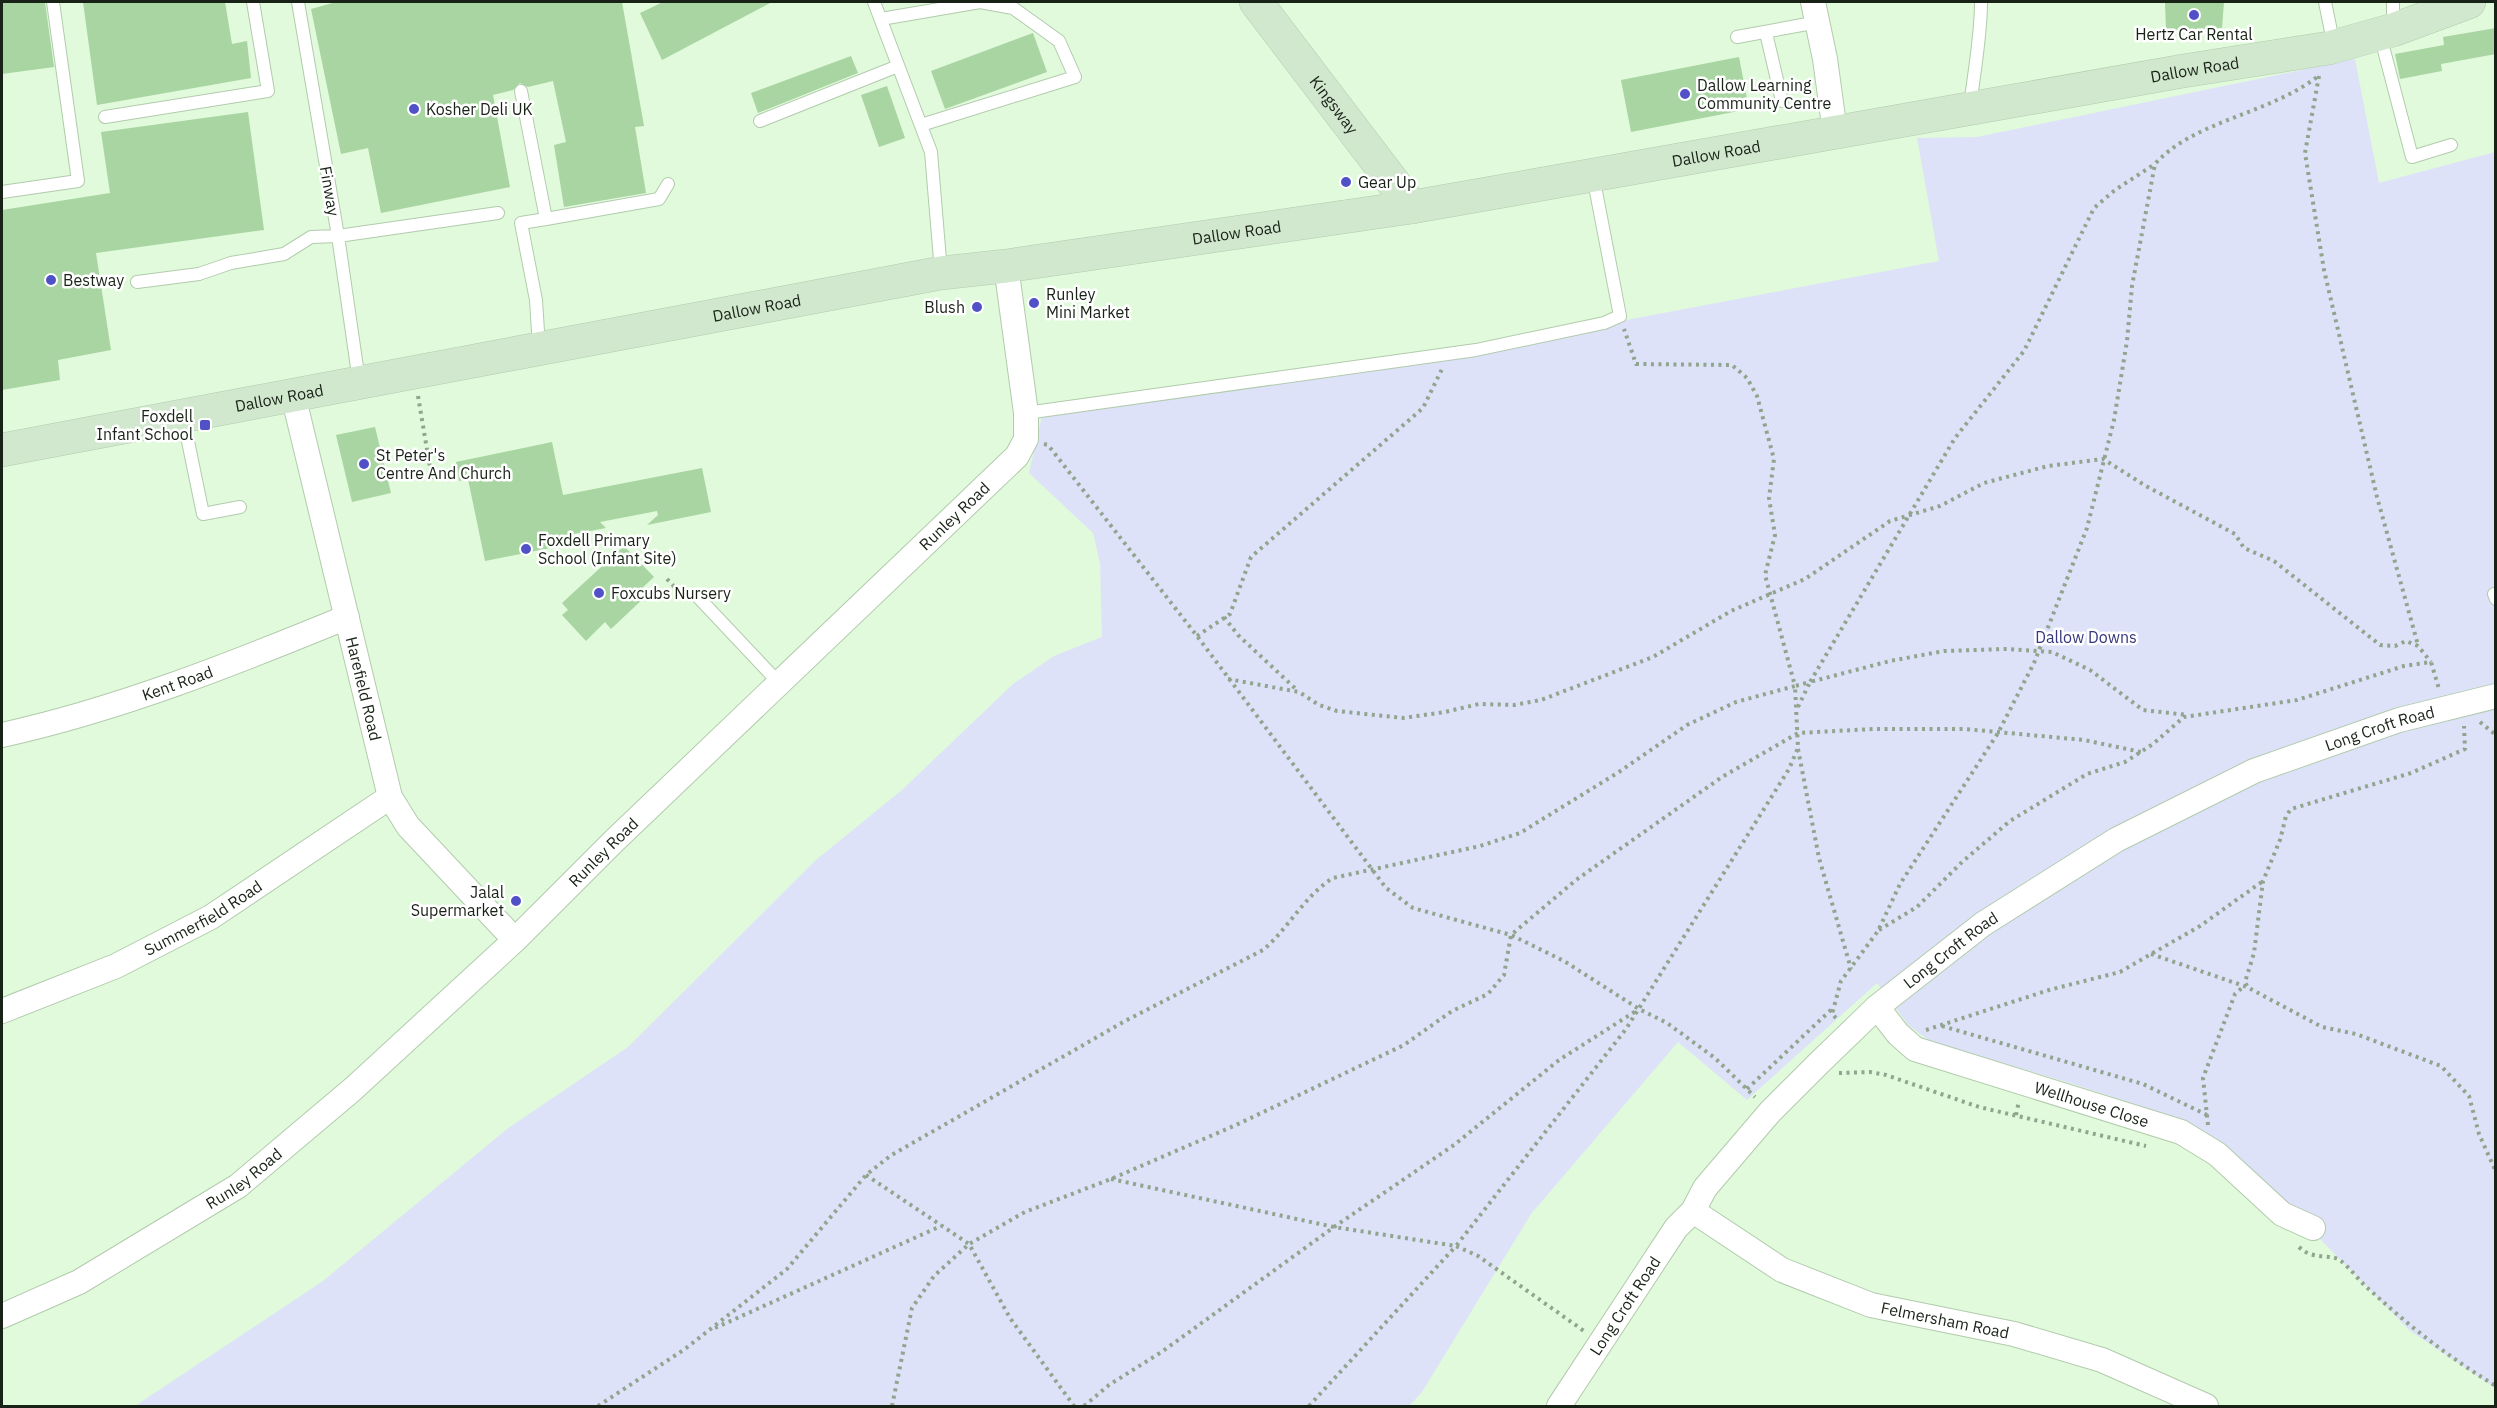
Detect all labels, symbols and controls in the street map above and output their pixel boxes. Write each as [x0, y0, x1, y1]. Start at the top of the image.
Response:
marker: Hertz Car Rental [2187, 8, 2201, 22]
place label: Hertz Car Rental [2135, 24, 2253, 44]
street label: Dallow Road [2149, 52, 2241, 87]
street label: Kingsway [1306, 72, 1363, 138]
place label: Dallow Learning Community Centre [1697, 75, 1832, 113]
marker: Dallow Learning Community Centre [1678, 87, 1692, 101]
place label: Kosher Deli UK [426, 99, 533, 119]
marker: Kosher Deli UK [407, 102, 421, 116]
street label: Dallow Road [1670, 136, 1762, 171]
street label: Finway [316, 164, 344, 218]
place label: Gear Up [1358, 172, 1416, 192]
marker: Gear Up [1339, 175, 1353, 189]
street label: Dallow Road [1191, 216, 1282, 249]
place label: Bestway [63, 270, 124, 290]
marker: Bestway [44, 273, 58, 287]
place label: Runley Mini Market [1046, 284, 1130, 322]
street label: Dallow Road [711, 290, 803, 326]
marker: Runley Mini Market [1027, 296, 1041, 310]
place label: Blush [924, 297, 965, 317]
marker: Blush [970, 300, 984, 314]
street label: Dallow Road [233, 380, 325, 416]
place label: Foxdell Infant School [97, 406, 193, 444]
marker: Foxdell Infant School [198, 418, 212, 432]
place label: St Peter's Centre And Church [376, 445, 511, 483]
marker: St Peter's Centre And Church [357, 457, 371, 471]
street label: Runley Road [915, 478, 994, 554]
place label: Foxdell Primary School (Infant Site) [538, 530, 677, 568]
marker: Foxdell Primary School (Infant Site) [519, 542, 533, 556]
place label: Foxcubs Nursery [611, 583, 731, 603]
marker: Foxcubs Nursery [592, 586, 606, 600]
park label: Dallow Downs [2035, 627, 2137, 647]
street label: Harefield Road [342, 634, 386, 743]
street label: Kent Road [139, 661, 216, 705]
street label: Long Croft Road [2322, 702, 2437, 755]
street label: Runley Road [564, 813, 642, 891]
street label: Summerfield Road [141, 876, 266, 960]
place label: Jalal Supermarket [411, 882, 504, 920]
marker: Jalal Supermarket [509, 894, 523, 908]
street label: Long Croft Road [1899, 907, 2001, 993]
street label: Wellhouse Close [2032, 1077, 2152, 1131]
street label: Runley Road [202, 1143, 286, 1213]
street label: Long Croft Road [1585, 1253, 1665, 1359]
street label: Felmersham Road [1879, 1297, 2011, 1343]

